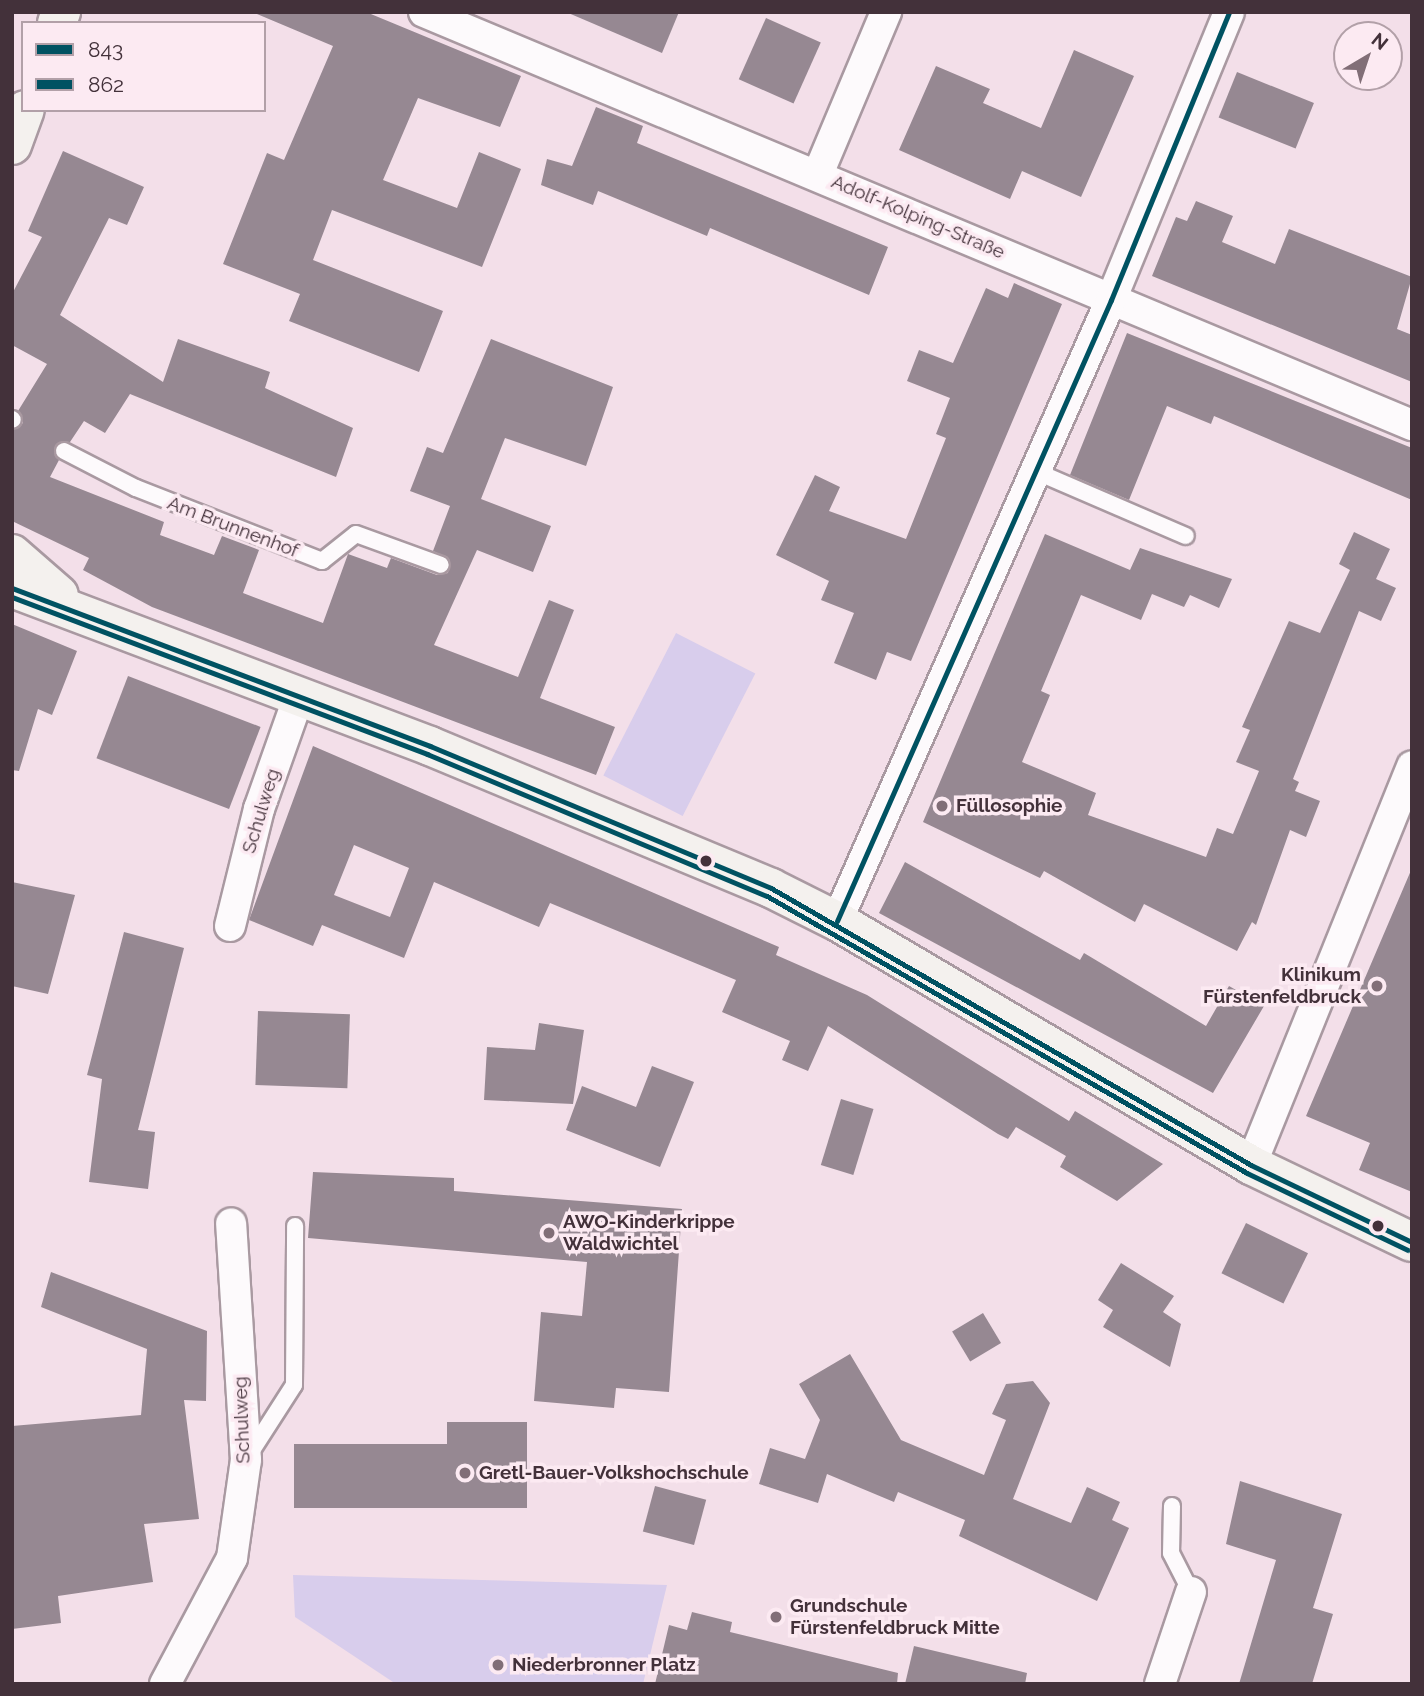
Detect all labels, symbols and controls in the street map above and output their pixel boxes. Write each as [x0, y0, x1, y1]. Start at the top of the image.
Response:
legend [21, 21, 266, 112]
north arrow [1333, 21, 1403, 91]
text: N [1367, 28, 1393, 54]
text: 843 [88, 37, 123, 62]
text: 862 [88, 72, 124, 97]
street label: Adolf-Kolping-Straße [828, 170, 1008, 264]
street label: Am Brunnenhof [164, 492, 302, 562]
street label: Schulweg [237, 766, 285, 856]
place label: Füllosophie [956, 795, 1062, 817]
marker: Füllosophie [934, 798, 950, 814]
unlabelled marker [699, 854, 713, 868]
place label: Klinikum Fürstenfeldbruck [1203, 964, 1361, 1008]
marker: Klinikum Fürstenfeldbruck [1367, 976, 1387, 996]
place label: AWO-Kinderkrippe Waldwichtel [563, 1211, 735, 1255]
unlabelled marker [1371, 1219, 1385, 1233]
marker: AWO-Kinderkrippe Waldwichtel [541, 1225, 557, 1241]
street label: Schulweg [229, 1376, 255, 1464]
place label: Gretl-Bauer-Volkshochschule [479, 1462, 749, 1484]
marker: Gretl-Bauer-Volkshochschule [457, 1465, 473, 1481]
place label: Grundschule Fürstenfeldbruck Mitte [790, 1595, 1000, 1639]
marker: Grundschule Fürstenfeldbruck Mitte [768, 1609, 784, 1625]
place label: Niederbronner Platz [512, 1654, 696, 1676]
marker: Niederbronner Platz [490, 1657, 506, 1673]

